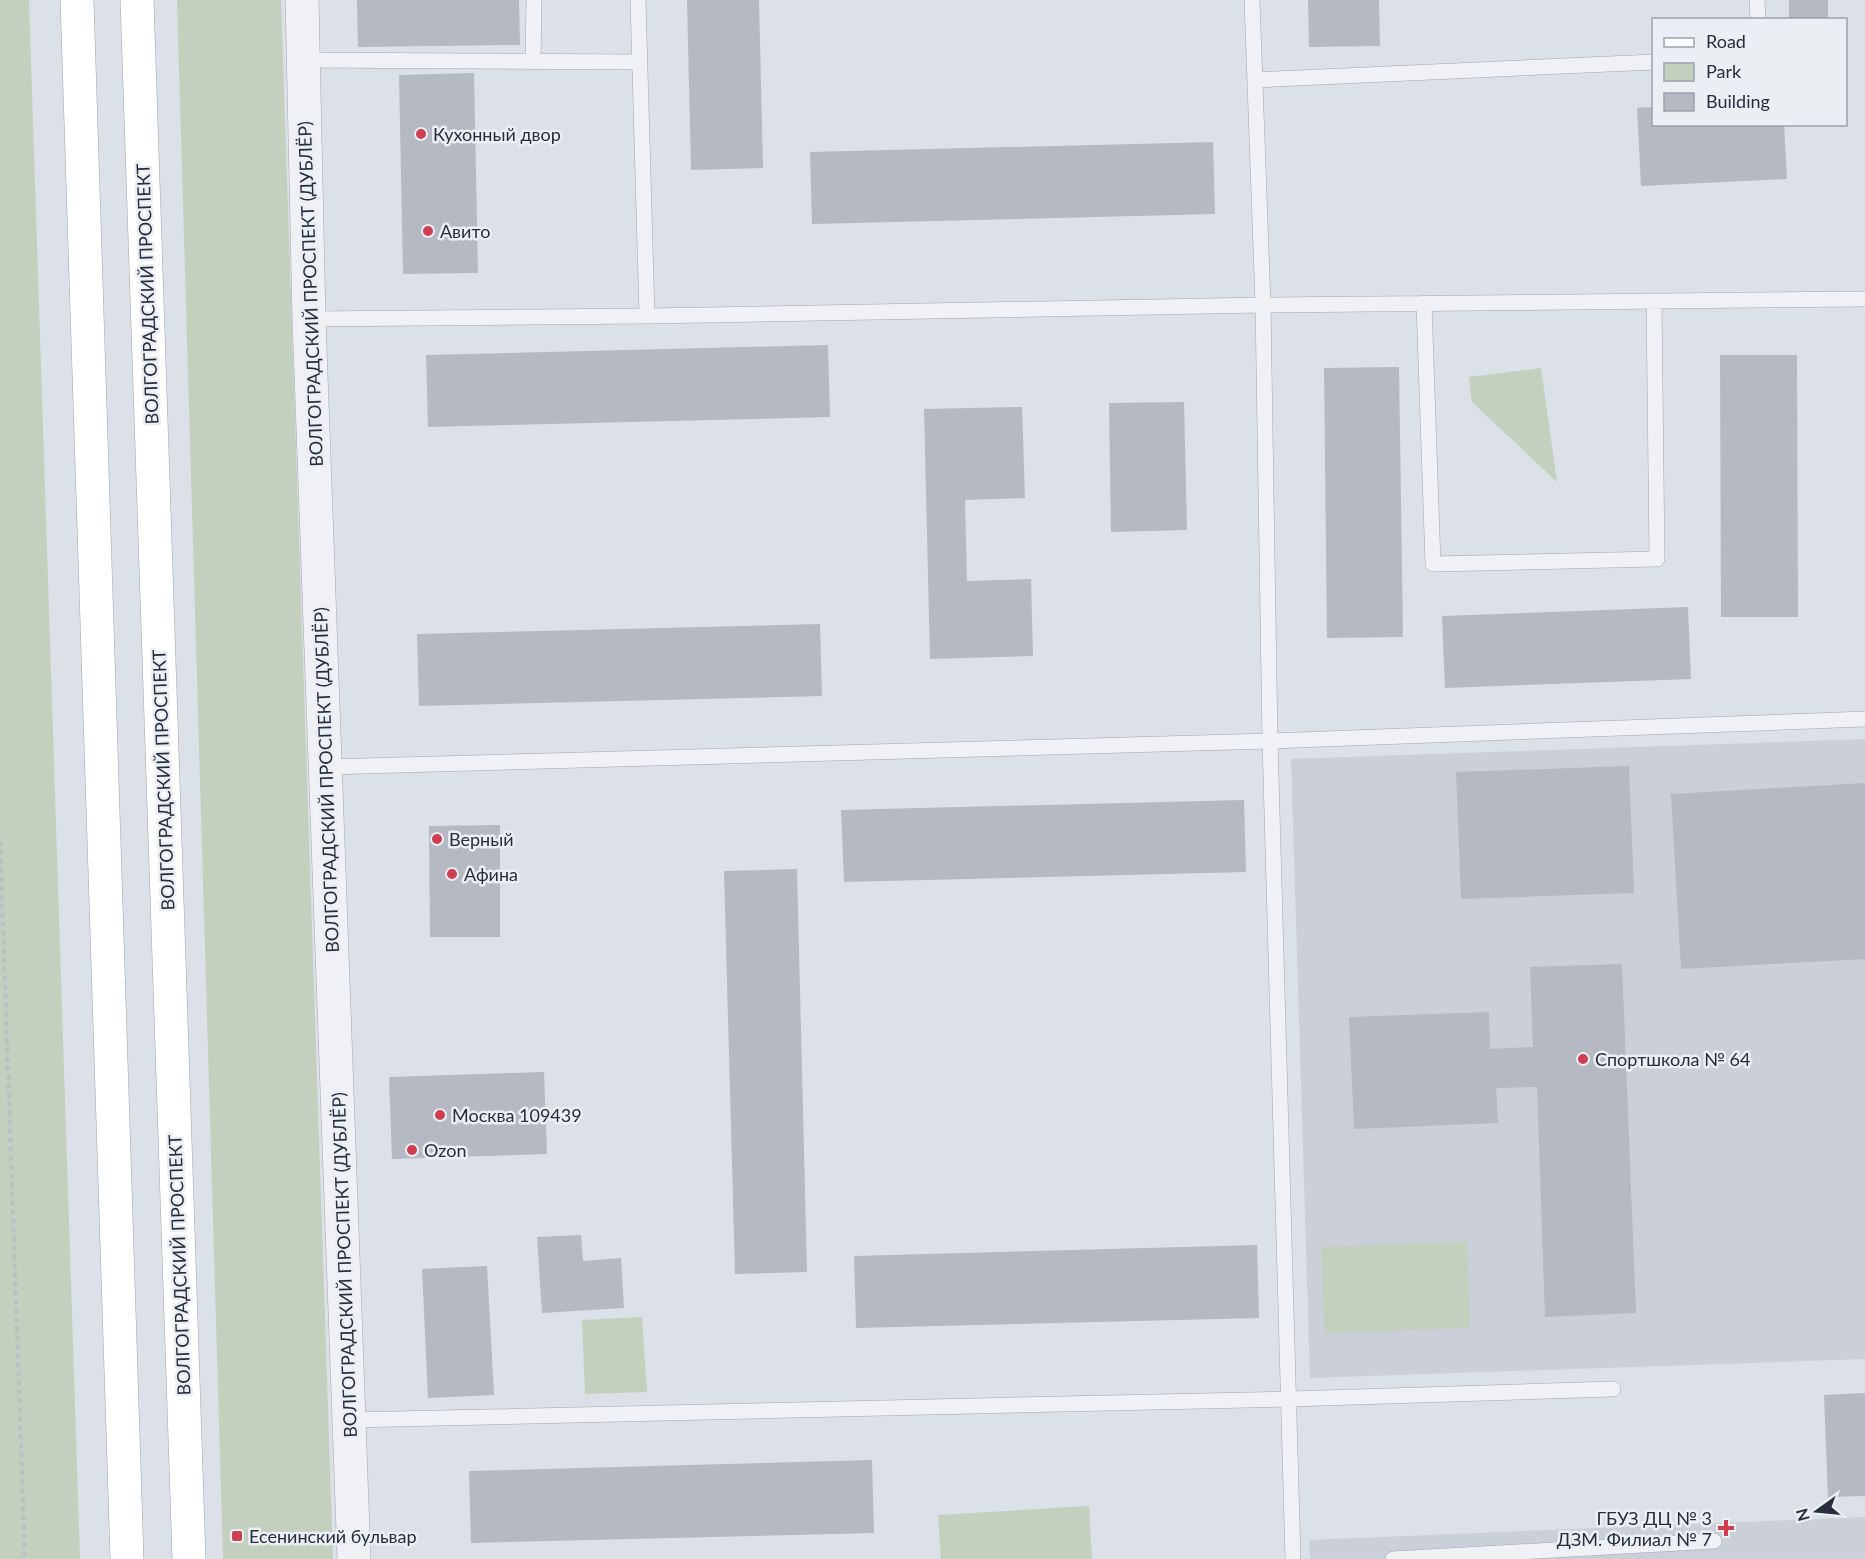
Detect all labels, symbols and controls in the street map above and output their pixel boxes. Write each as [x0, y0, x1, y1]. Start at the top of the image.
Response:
legend [1652, 18, 1847, 126]
text: Road [1706, 30, 1746, 52]
text: Park [1706, 60, 1742, 82]
text: Building [1706, 90, 1770, 112]
street label: ВОЛГОГРАДСКИЙ ПРОСПЕКТ (ДУБЛЁР) [293, 121, 327, 467]
place label: Кухонный двор [433, 123, 561, 145]
marker: Кухонный двор [414, 127, 428, 141]
street label: ВОЛГОГРАДСКИЙ ПРОСПЕКТ [131, 163, 163, 425]
place label: Авито [440, 220, 490, 242]
marker: Авито [421, 224, 435, 238]
street label: ВОЛГОГРАДСКИЙ ПРОСПЕКТ (ДУБЛЁР) [309, 607, 343, 953]
street label: ВОЛГОГРАДСКИЙ ПРОСПЕКТ [147, 649, 179, 911]
place label: Верный [449, 828, 514, 850]
marker: Верный [430, 832, 444, 846]
place label: Афина [464, 863, 518, 885]
marker: Афина [445, 867, 459, 881]
place label: Спортшкола № 64 [1595, 1048, 1750, 1070]
marker: Спортшкола № 64 [1576, 1052, 1590, 1066]
street label: ВОЛГОГРАДСКИЙ ПРОСПЕКТ (ДУБЛЁР) [327, 1092, 361, 1438]
place label: Москва 109439 [452, 1104, 582, 1126]
marker: Москва 109439 [433, 1108, 447, 1122]
street label: ВОЛГОГРАДСКИЙ ПРОСПЕКТ [163, 1134, 195, 1396]
place label: Ozon [424, 1139, 466, 1161]
marker: Ozon [405, 1143, 419, 1157]
north arrow [1787, 1481, 1847, 1541]
place label: ГБУЗ ДЦ № 3 ДЗМ. Филиал № 7 [1557, 1507, 1712, 1550]
text: N [1791, 1507, 1813, 1523]
marker: ГБУЗ ДЦ № 3 ДЗМ. Филиал № 7 [1717, 1519, 1735, 1537]
place label: Есенинский бульвар [249, 1525, 417, 1547]
marker: Есенинский бульвар [230, 1529, 244, 1543]

